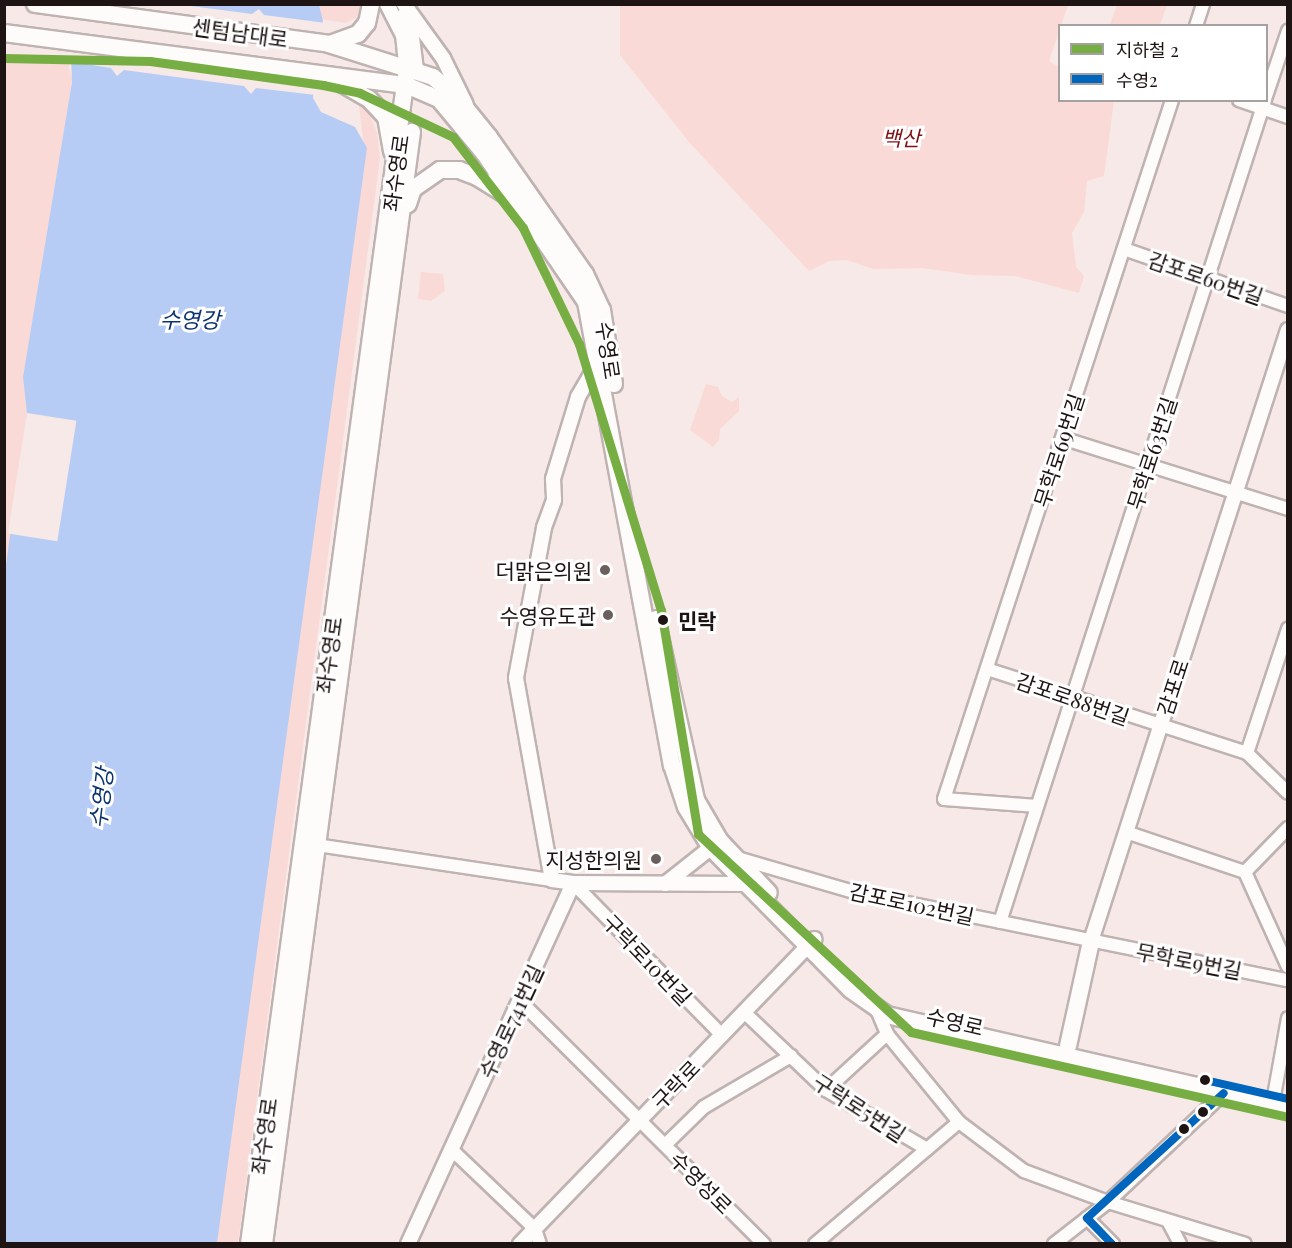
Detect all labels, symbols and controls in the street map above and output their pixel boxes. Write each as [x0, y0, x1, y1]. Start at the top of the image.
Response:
street label: 센텀남대로 [190, 13, 290, 51]
legend [1058, 24, 1268, 102]
text: 지하철 2 [1116, 38, 1179, 62]
text: 수영2 [1116, 68, 1158, 92]
park label: 백산 [882, 124, 920, 150]
street label: 좌수영로 [377, 133, 413, 213]
street label: 감포로60번길 [1145, 246, 1267, 308]
water label: 수영강 [160, 307, 220, 333]
street label: 수영로 [592, 319, 626, 381]
street label: 무학로69번길 [1028, 390, 1088, 510]
street label: 무학로63번길 [1121, 394, 1181, 512]
place label: 더맑은의원 [495, 557, 592, 583]
marker: 더맑은의원 [596, 561, 614, 579]
place label: 수영유도관 [499, 602, 596, 628]
place label: 민락 [678, 607, 717, 633]
marker: 수영유도관 [601, 608, 615, 622]
marker: 민락 [653, 610, 673, 630]
street label: 좌수영로 [310, 615, 346, 695]
street label: 감포로 [1151, 656, 1193, 718]
street label: 감포로88번길 [1013, 667, 1133, 729]
water label: 수영강 [84, 766, 118, 830]
place label: 지성한의원 [545, 846, 642, 872]
marker: 지성한의원 [647, 850, 665, 868]
street label: 감포로102번길 [847, 877, 977, 929]
street label: 구락로10번길 [598, 908, 698, 1010]
street label: 무학로9번길 [1134, 937, 1244, 983]
street label: 수영로741번길 [473, 960, 547, 1082]
street label: 수영로 [924, 1002, 986, 1040]
street label: 구락로 [646, 1054, 704, 1114]
street label: 구락로5번길 [809, 1068, 911, 1146]
unlabelled marker [1199, 1074, 1211, 1086]
street label: 좌수영로 [245, 1096, 281, 1176]
unlabelled marker [1197, 1106, 1209, 1118]
unlabelled marker [1178, 1123, 1190, 1135]
street label: 수영성로 [666, 1146, 738, 1218]

